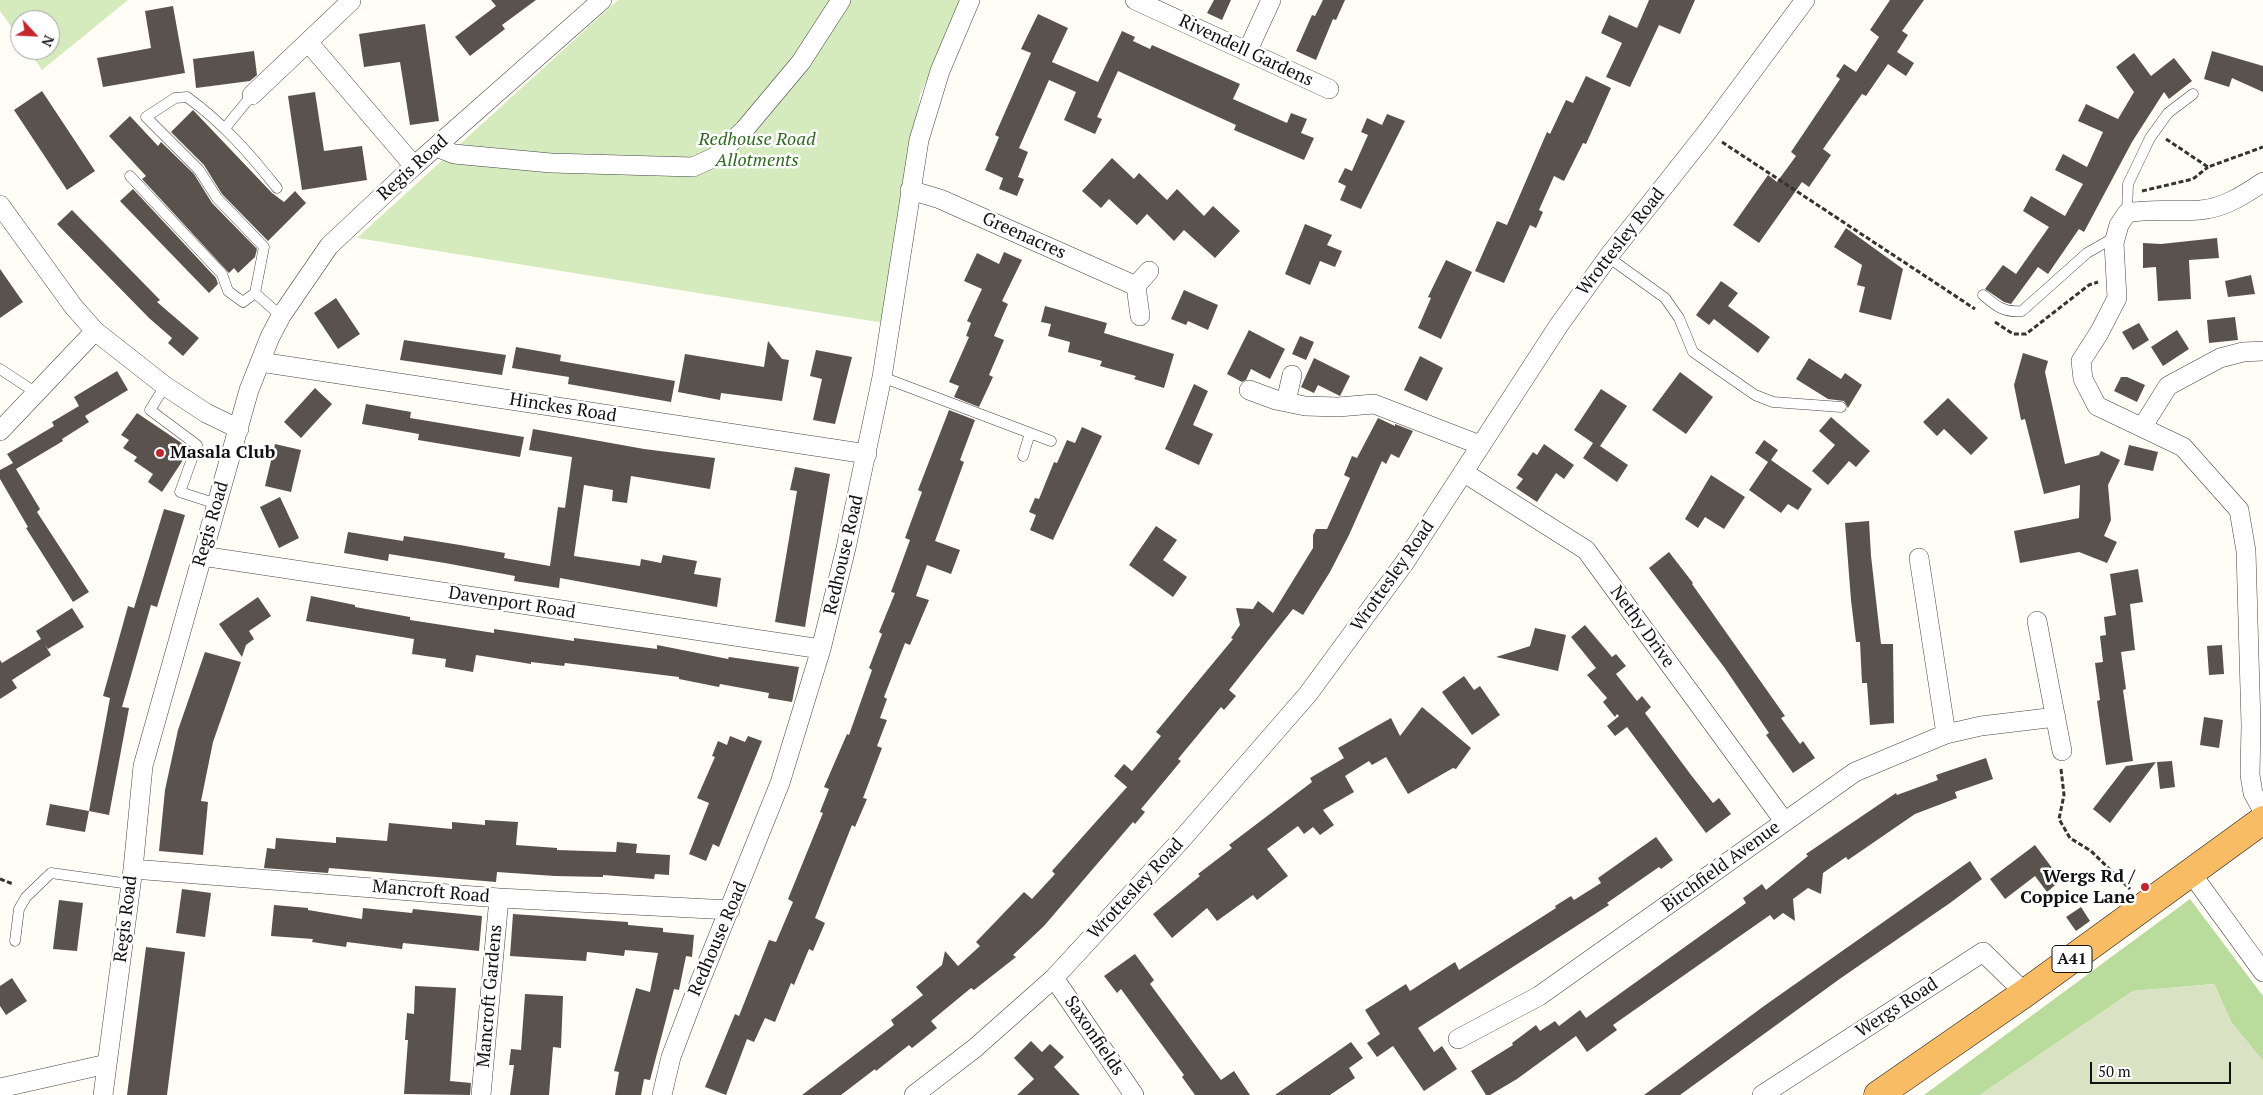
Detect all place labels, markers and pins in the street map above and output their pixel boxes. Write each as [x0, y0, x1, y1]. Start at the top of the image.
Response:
place label: Masala Club [170, 442, 275, 464]
marker: Masala Club [154, 447, 166, 459]
place label: Wergs Rd / Coppice Lane [2020, 866, 2135, 909]
marker: Wergs Rd / Coppice Lane [2139, 881, 2151, 893]

